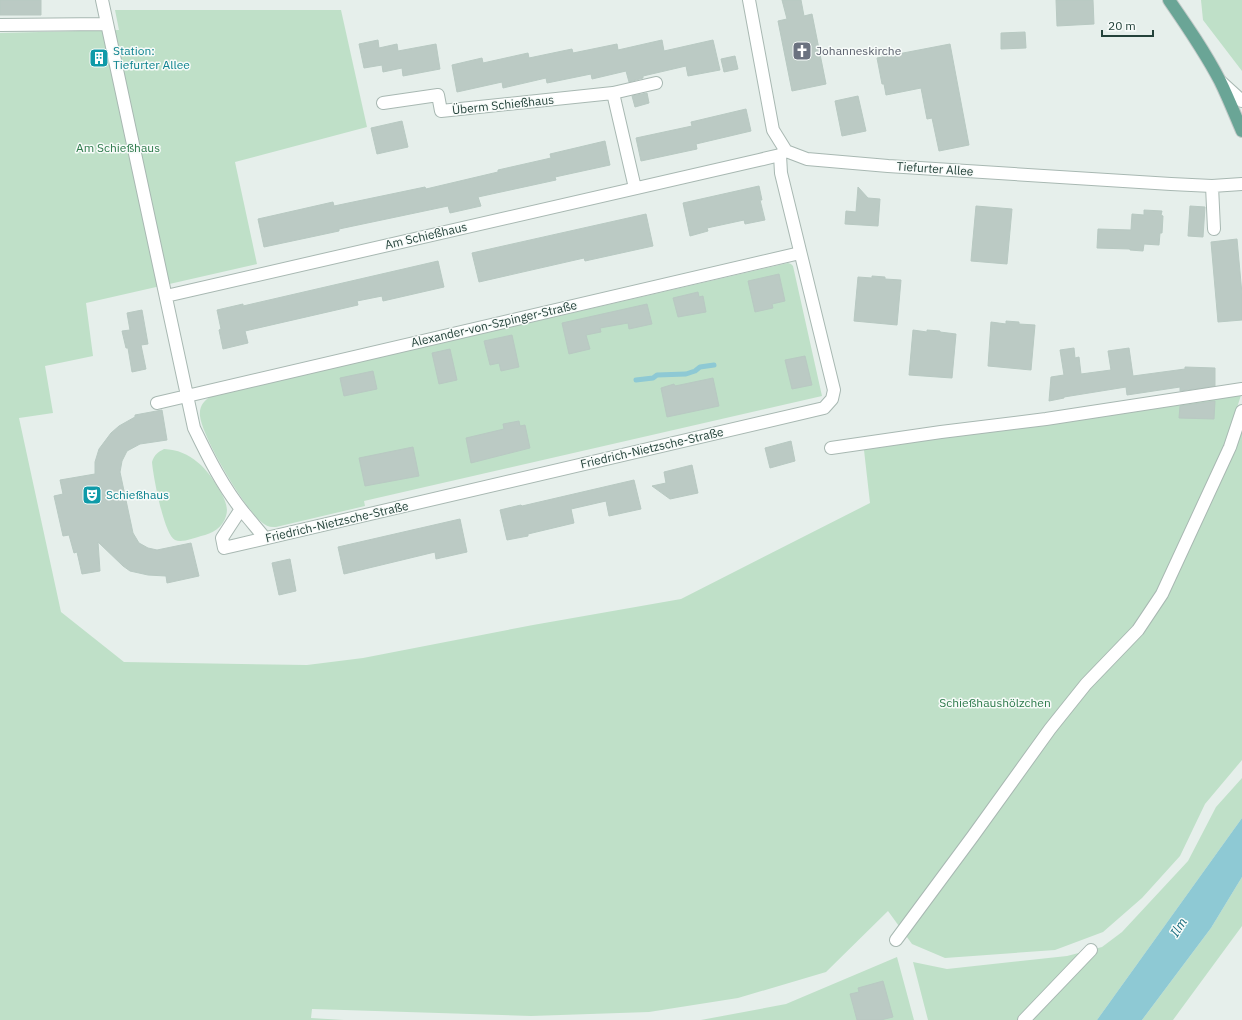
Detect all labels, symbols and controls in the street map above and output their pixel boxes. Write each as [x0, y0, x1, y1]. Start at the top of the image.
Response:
scale bar [1102, 12, 1153, 38]
text: 20 m [1108, 18, 1136, 33]
church icon: Johanneskirche [791, 40, 813, 62]
place label: Station: Tiefurter Allee [113, 43, 190, 72]
place label: Johanneskirche [816, 43, 902, 58]
building icon: Station: Tiefurter Allee [88, 47, 110, 69]
street label: Überm Schießhaus [451, 92, 555, 117]
park label: Am Schießhaus [76, 140, 160, 155]
street label: Tiefurter Allee [896, 158, 974, 179]
street label: Am Schießhaus [383, 219, 469, 252]
street label: Alexander-von-Szpinger-Straße [409, 297, 579, 350]
street label: Friedrich-Nietzsche-Straße [579, 424, 725, 471]
theatre icon: Schießhaus [81, 484, 103, 506]
place label: Schießhaus [106, 487, 169, 502]
street label: Friedrich-Nietzsche-Straße [264, 498, 410, 545]
park label: Schießhaushölzchen [939, 695, 1051, 710]
water label: Ilm [1166, 914, 1191, 940]

